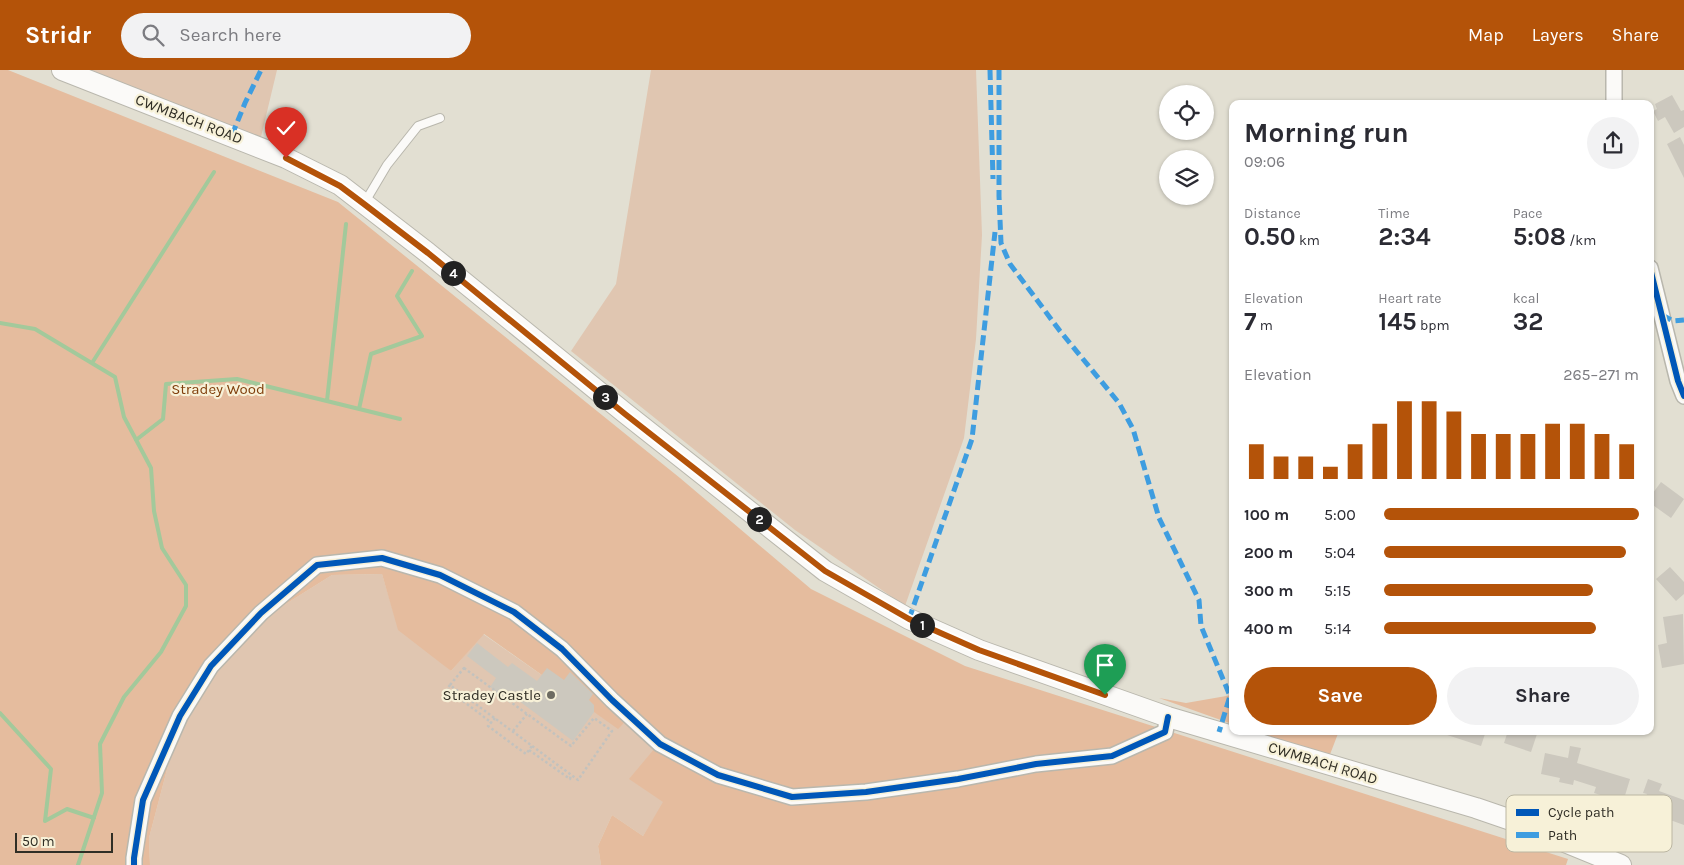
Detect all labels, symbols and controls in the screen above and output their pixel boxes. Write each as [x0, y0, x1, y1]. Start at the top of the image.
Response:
search box [121, 13, 471, 58]
text: Stridr [25, 21, 91, 49]
icon: search [139, 21, 167, 49]
text: Search here [179, 24, 281, 46]
text: Map [1468, 24, 1504, 46]
text: Layers [1532, 24, 1584, 46]
text: Share [1612, 24, 1659, 46]
map controls [1159, 85, 1214, 205]
button: locate [1159, 85, 1214, 140]
street label: CWMBACH ROAD [133, 90, 245, 148]
pin [265, 107, 307, 158]
icon: check [272, 114, 300, 142]
text: Morning run [1244, 116, 1409, 149]
button: share [1587, 117, 1639, 169]
button: layers [1159, 150, 1214, 205]
text: 09:06 [1244, 152, 1285, 171]
text: Distance [1244, 205, 1301, 222]
text: Time [1378, 205, 1410, 222]
text: Pace [1513, 205, 1543, 222]
text: 0.50 [1244, 222, 1296, 251]
text: 2:34 [1378, 222, 1431, 251]
text: 5:08 [1513, 222, 1566, 251]
text: km [1296, 232, 1320, 249]
text: /km [1566, 232, 1596, 249]
pin: 4 [440, 260, 466, 286]
text: 4 [449, 265, 458, 282]
text: Elevation [1244, 290, 1303, 307]
text: Heart rate [1378, 290, 1441, 307]
text: kcal [1513, 290, 1539, 307]
text: 7 [1244, 307, 1256, 336]
text: 145 [1378, 307, 1417, 336]
text: 32 [1513, 307, 1543, 336]
text: m [1256, 317, 1273, 334]
text: bpm [1417, 317, 1450, 334]
text: Elevation [1244, 365, 1312, 384]
text: 265–271 m [1563, 365, 1639, 384]
park label: Stradey Wood [171, 380, 265, 398]
pin: 3 [592, 384, 618, 410]
text: 3 [601, 389, 610, 406]
text: 100 m [1244, 505, 1289, 524]
text: 5:00 [1324, 505, 1356, 524]
pin: 2 [746, 506, 772, 532]
text: 2 [755, 511, 764, 528]
text: 200 m [1244, 543, 1293, 562]
text: 5:04 [1324, 543, 1355, 562]
text: 300 m [1244, 581, 1293, 600]
text: 5:15 [1324, 581, 1351, 600]
pin: 1 [910, 612, 934, 638]
text: 1 [920, 617, 925, 634]
text: 400 m [1244, 619, 1293, 638]
text: 5:14 [1324, 619, 1351, 638]
pin [1084, 644, 1126, 695]
icon: arrive [1091, 651, 1119, 679]
button: Save [1244, 667, 1437, 725]
button: Share [1447, 667, 1639, 725]
place label: Stradey Castle [443, 686, 541, 704]
marker: Stradey Castle [545, 689, 557, 701]
street label: CWMBACH ROAD [1266, 738, 1380, 788]
legend [1506, 795, 1672, 852]
text: Cycle path [1548, 804, 1614, 821]
text: Path [1548, 827, 1577, 844]
scale bar [15, 830, 112, 853]
text: 50 m [22, 833, 55, 850]

